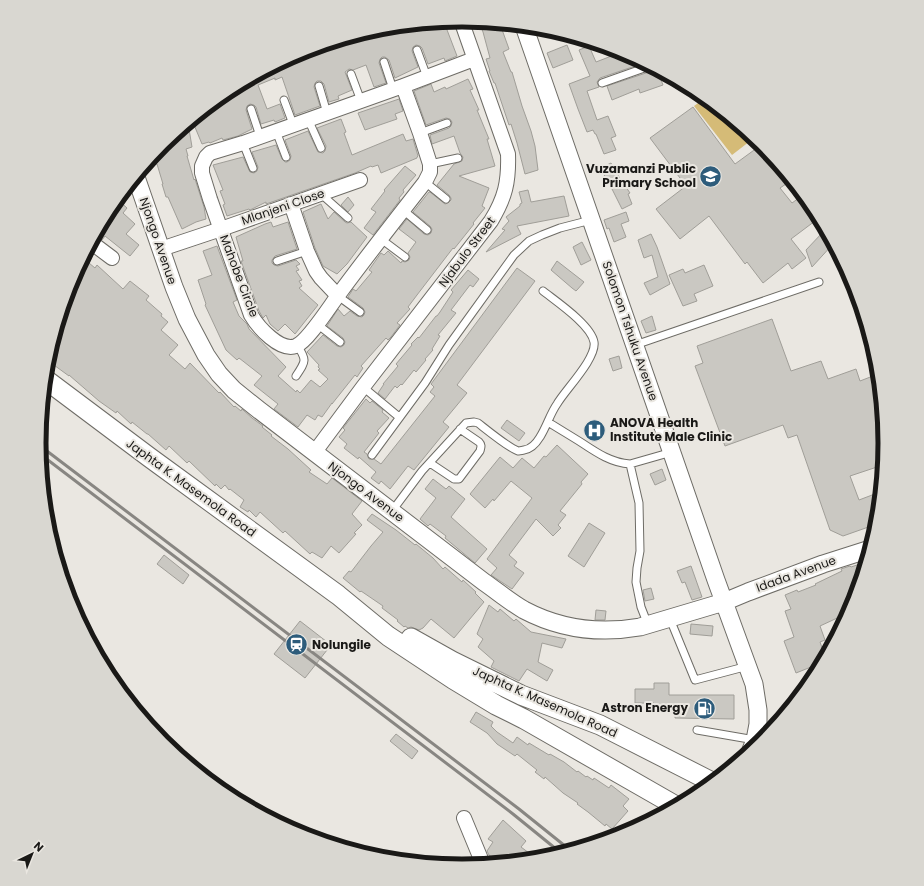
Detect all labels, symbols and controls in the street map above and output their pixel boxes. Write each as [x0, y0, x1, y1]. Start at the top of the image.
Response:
place label: Vuzamanzi Public Primary School [586, 160, 696, 191]
school or university icon: Vuzamanzi Public Primary School [698, 163, 724, 189]
street label: Mlanjeni Close [239, 184, 327, 229]
street label: Njongo Avenue [136, 195, 181, 287]
street label: Njabulo Street [434, 213, 499, 290]
street label: Mahobe Circle [216, 232, 263, 319]
street label: Solomon Tshuku Avenue [599, 259, 662, 403]
place label: ANOVA Health Institute Male Clinic [610, 414, 732, 445]
hospital icon: ANOVA Health Institute Male Clinic [582, 417, 608, 443]
street label: Japhta K. Masemola Road [123, 435, 260, 540]
street label: Njongo Avenue [325, 457, 408, 526]
street label: Idada Avenue [754, 551, 838, 596]
station icon: Nolungile [284, 632, 310, 658]
place label: Nolungile [312, 636, 372, 653]
street label: Japhta K. Masemola Road [470, 662, 620, 741]
fuel station icon: Astron Energy [691, 695, 717, 721]
place label: Astron Energy [601, 699, 688, 716]
north arrow [12, 834, 52, 874]
text: N [30, 838, 47, 855]

